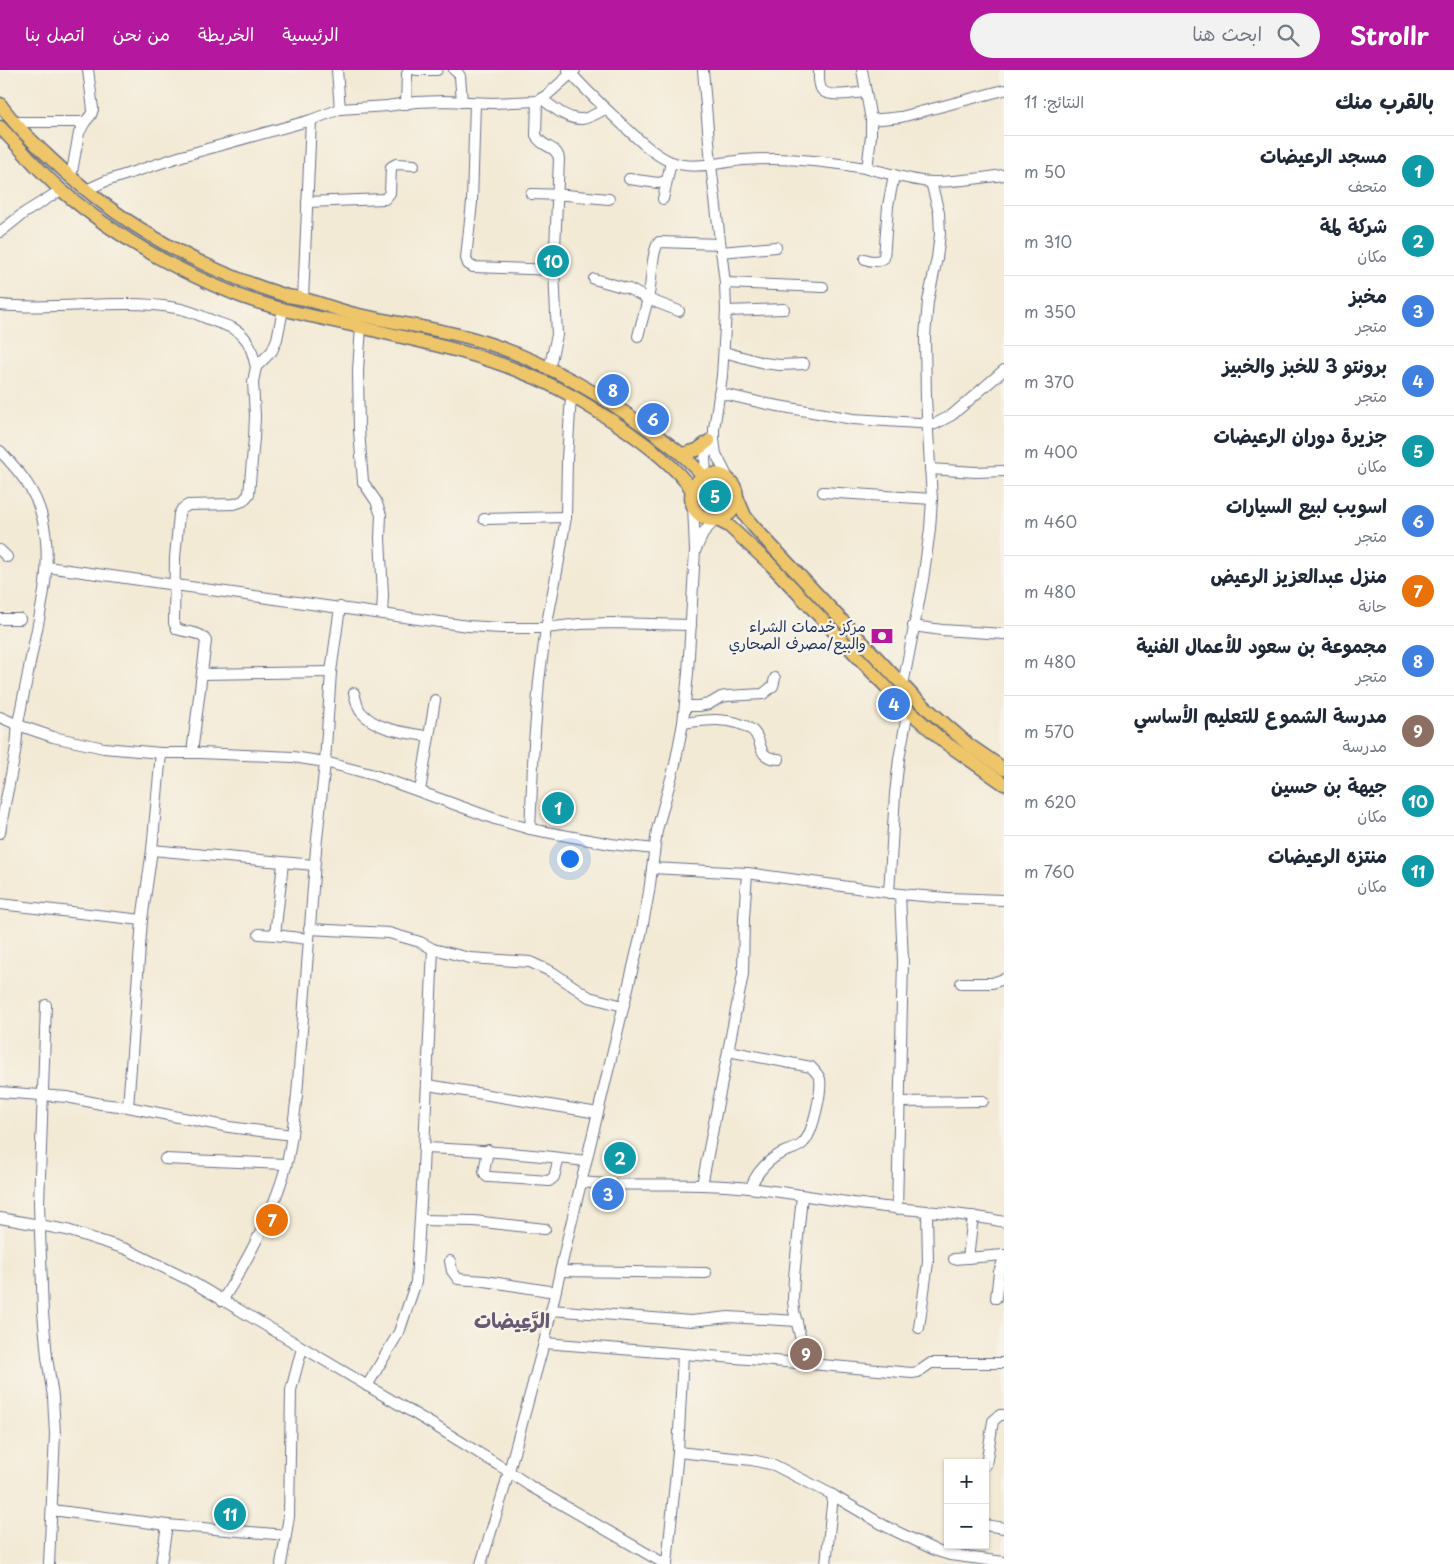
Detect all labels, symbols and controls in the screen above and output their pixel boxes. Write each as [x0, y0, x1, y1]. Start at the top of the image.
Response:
search box [970, 13, 1320, 58]
text: Strollr [1350, 17, 1429, 53]
text: ابحث هنا [1192, 19, 1262, 47]
text: اتصل بنا [25, 20, 85, 47]
text: من نحن [113, 20, 170, 47]
text: الخريطة [198, 20, 254, 47]
text: الرئيسية [282, 20, 339, 47]
icon: search [1274, 21, 1302, 49]
text: بالقرب منك [1335, 84, 1434, 116]
text: النتائج: 11 [1024, 89, 1084, 113]
text: مسجد الرعيضات [1260, 141, 1387, 169]
text: 50 m [1024, 159, 1066, 183]
text: 1 [1414, 159, 1422, 183]
text: متحف [1348, 173, 1387, 197]
text: شركة لمة [1320, 211, 1387, 239]
text: 310 m [1024, 229, 1072, 253]
text: 2 [1412, 229, 1424, 253]
pin: 10 [537, 242, 569, 280]
text: مكان [1357, 243, 1387, 267]
text: مخبز [1350, 281, 1387, 309]
text: 350 m [1024, 299, 1076, 323]
text: 3 [1413, 299, 1423, 323]
text: متجر [1356, 313, 1387, 337]
text: برونتو 3 للخبز والخبيز [1223, 351, 1387, 379]
text: 370 m [1024, 369, 1074, 393]
text: 4 [1413, 369, 1423, 393]
pin: 8 [597, 371, 629, 409]
text: متجر [1356, 383, 1387, 407]
pin: 6 [637, 400, 669, 438]
text: جزيرة دوران الرعيضات [1214, 421, 1387, 449]
text: 400 m [1024, 439, 1078, 463]
text: 5 [1413, 439, 1423, 463]
text: مكان [1357, 453, 1387, 477]
pin: 5 [699, 477, 731, 515]
text: اسويب لبيع السيارات [1226, 491, 1387, 519]
text: 460 m [1024, 509, 1077, 533]
text: 6 [1412, 509, 1424, 533]
text: متجر [1356, 523, 1387, 547]
text: منزل عبدالعزيز الرعيض [1210, 561, 1387, 589]
text: 480 m [1024, 579, 1076, 603]
text: 7 [1413, 579, 1423, 603]
text: حانة [1359, 593, 1387, 617]
place label: مركز خدمات الشراء والبيع/مصرف الصحاري [729, 614, 866, 655]
bank icon: مركز خدمات الشراء والبيع/مصرف الصحاري [869, 623, 895, 649]
text: مجموعة بن سعود للأعمال الفنية [1136, 631, 1387, 659]
text: 480 m [1024, 649, 1076, 673]
text: 8 [1413, 649, 1423, 673]
text: متجر [1356, 663, 1387, 687]
pin: 4 [878, 685, 910, 723]
text: مدرسة الشموع للتعليم الأساسي [1134, 701, 1387, 729]
text: 570 m [1024, 719, 1074, 743]
text: 9 [1413, 719, 1423, 743]
text: مدرسة [1342, 733, 1387, 757]
text: جيهة بن حسين [1271, 771, 1387, 799]
pin: 1 [542, 789, 574, 827]
text: 620 m [1024, 789, 1076, 813]
text: 10 [1408, 789, 1428, 813]
text: مكان [1357, 803, 1387, 827]
text: منتزه الرعيضات [1268, 841, 1387, 869]
your location [557, 846, 583, 872]
text: 760 m [1024, 859, 1075, 883]
text: 11 [1411, 859, 1425, 883]
text: مكان [1357, 873, 1387, 897]
pin: 2 [604, 1139, 636, 1177]
pin: 3 [592, 1175, 624, 1213]
pin: 7 [256, 1201, 288, 1239]
district label: الرَّعِيضات [474, 1305, 550, 1335]
pin: 9 [790, 1335, 822, 1373]
map controls [944, 1459, 989, 1549]
button: + [944, 1459, 989, 1504]
pin: 11 [214, 1495, 246, 1533]
button: − [944, 1504, 989, 1549]

